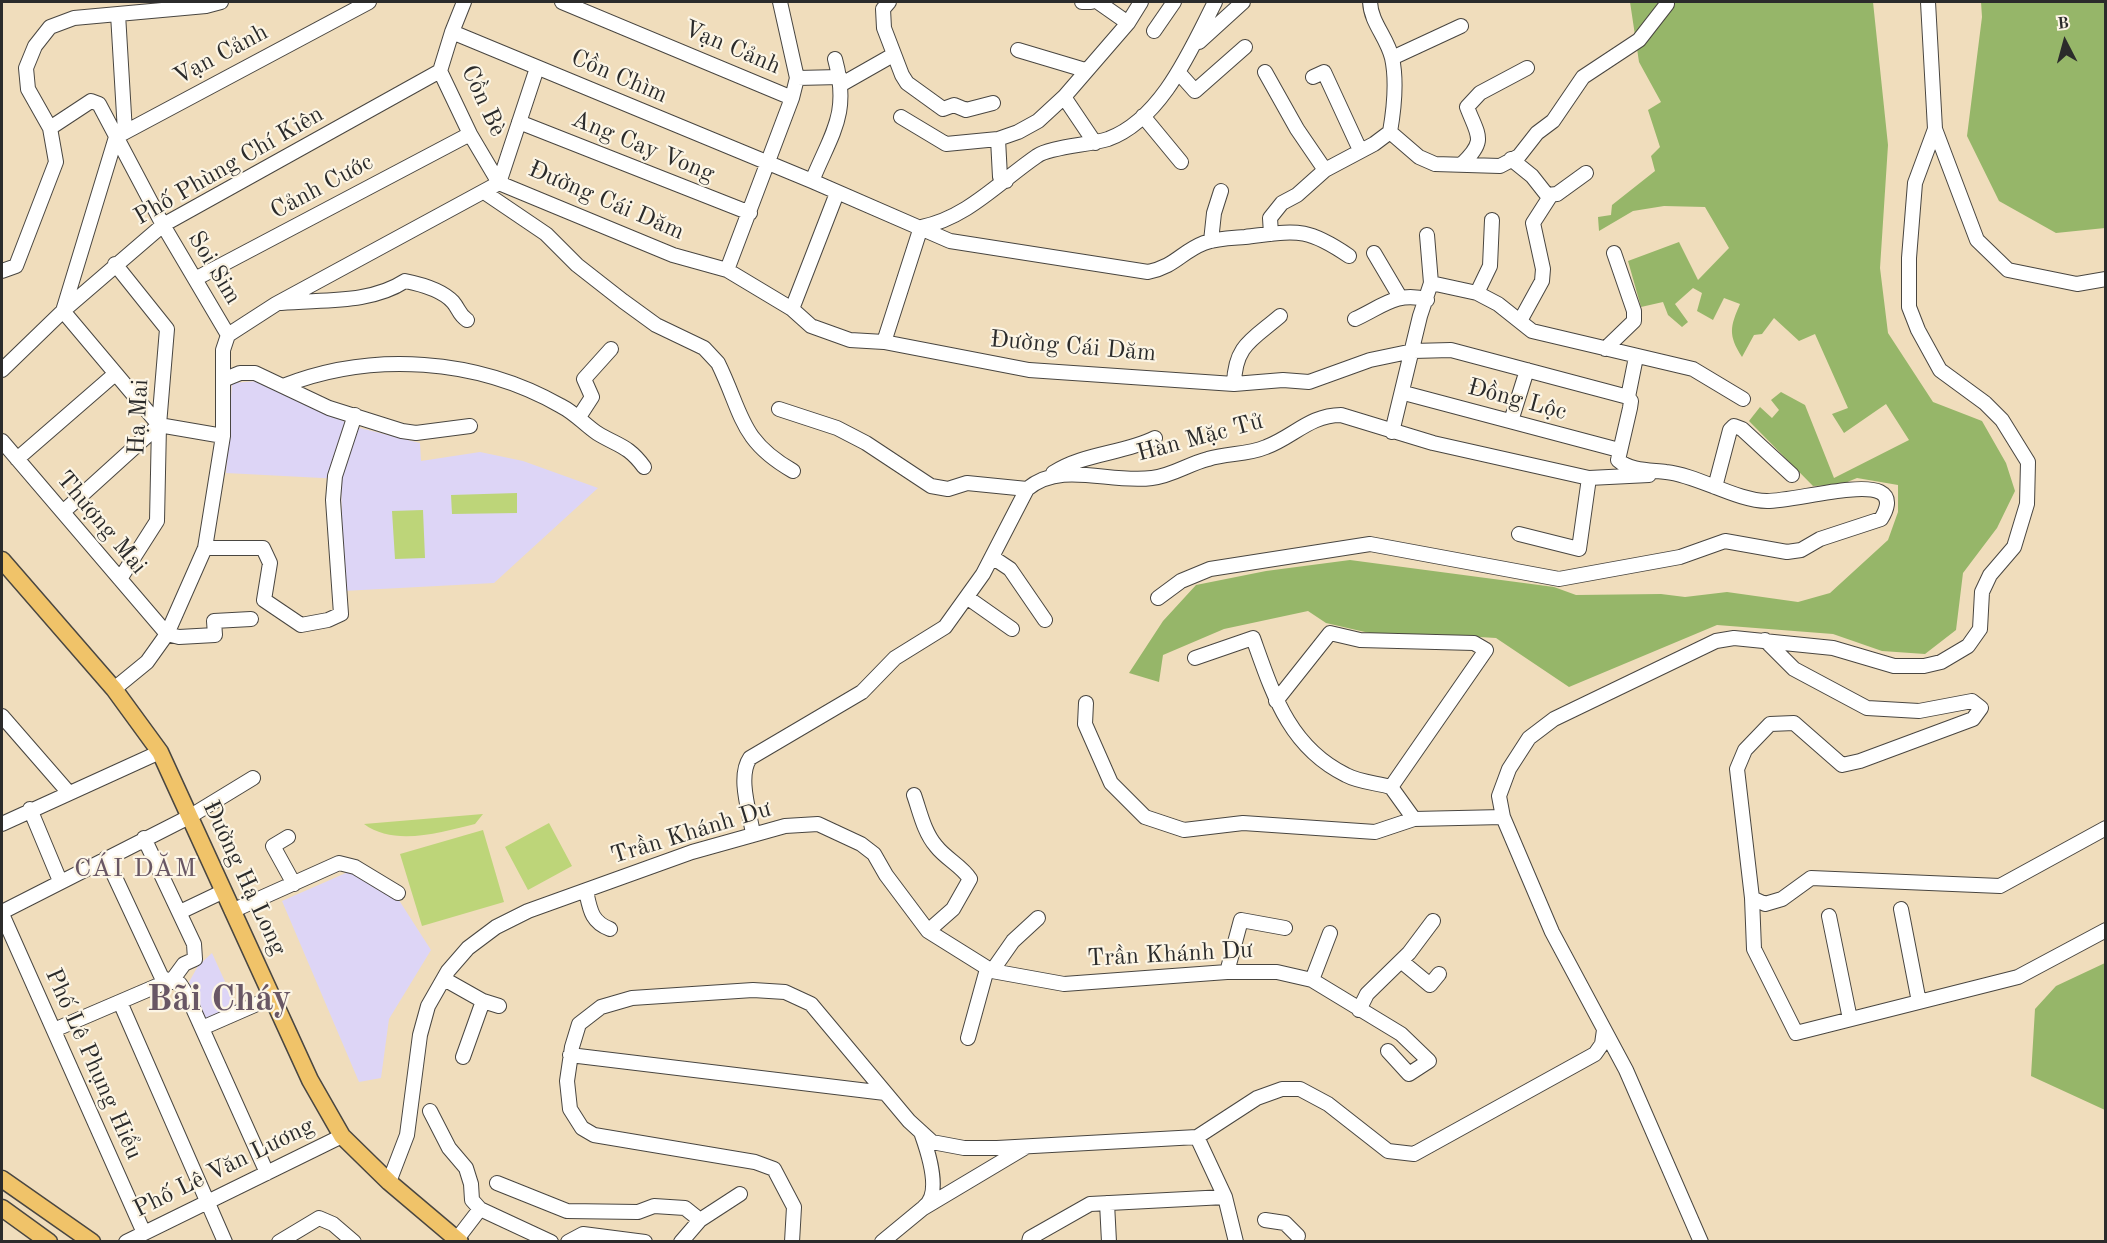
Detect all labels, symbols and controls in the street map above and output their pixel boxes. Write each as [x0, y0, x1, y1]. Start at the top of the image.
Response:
north arrow [2035, 12, 2095, 72]
street label: Vạn Cảnh [679, 15, 785, 81]
text: B [2057, 16, 2070, 33]
street label: Vạn Cảnh [169, 18, 273, 92]
street label: Cồn Chìm [566, 44, 672, 110]
street label: Cồn Bè [454, 61, 512, 141]
street label: Phố Phùng Chí Kiên [129, 100, 329, 232]
street label: Ang Cay Vong [567, 105, 719, 189]
street label: Cảnh Cước [266, 148, 378, 226]
street label: Đường Cái Dăm [524, 155, 688, 247]
street label: Soi Sim [181, 226, 247, 310]
street label: Đường Cái Dăm [989, 325, 1157, 369]
street label: Đồng Lộc [1464, 373, 1570, 427]
street label: Hạ Mai [123, 378, 155, 456]
street label: Hàn Mặc Tử [1134, 407, 1266, 469]
street label: Thượng Mai [49, 465, 153, 581]
street label: Trần Khánh Dư [607, 795, 775, 871]
street label: Đường Hạ Long [196, 796, 292, 960]
district label: CÁI DĂM [74, 853, 198, 885]
street label: Trần Khánh Dư [1086, 936, 1254, 974]
street label: Phố Lê Phụng Hiểu [38, 964, 148, 1164]
district label: Bãi Cháy [147, 979, 291, 1023]
street label: Phố Lê Văn Lương [129, 1112, 319, 1224]

